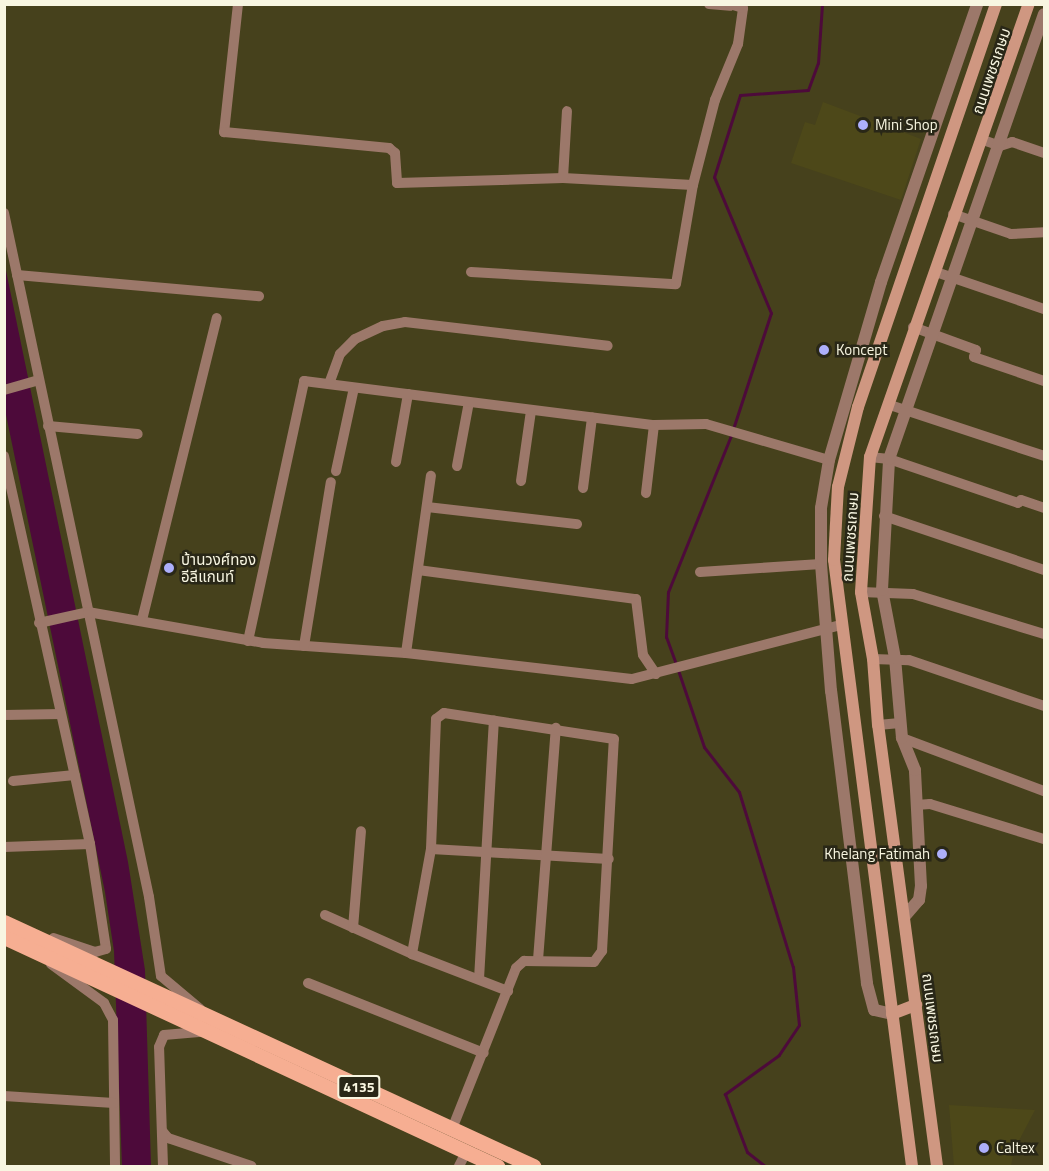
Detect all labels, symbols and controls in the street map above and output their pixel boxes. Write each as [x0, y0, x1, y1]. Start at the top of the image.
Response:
street label: ถนนเพชรเกษม [968, 26, 1014, 116]
place label: Mini Shop [875, 116, 938, 134]
marker: Mini Shop [856, 118, 870, 132]
place label: Koncept [836, 341, 887, 359]
marker: Koncept [817, 343, 831, 357]
street label: ถนนเพชรเกษม [838, 492, 862, 582]
place label: บ้านวงศ์ทอง อีลีแกนท์ [181, 550, 256, 585]
marker: บ้านวงศ์ทอง อีลีแกนท์ [162, 561, 176, 575]
place label: Khelang Fatimah [824, 845, 930, 863]
marker: Khelang Fatimah [935, 847, 949, 861]
street label: ถนนเพชรเกษม [919, 972, 947, 1064]
road number: 4135 [336, 1076, 382, 1098]
place label: Caltex [996, 1139, 1035, 1157]
marker: Caltex [977, 1141, 991, 1155]

